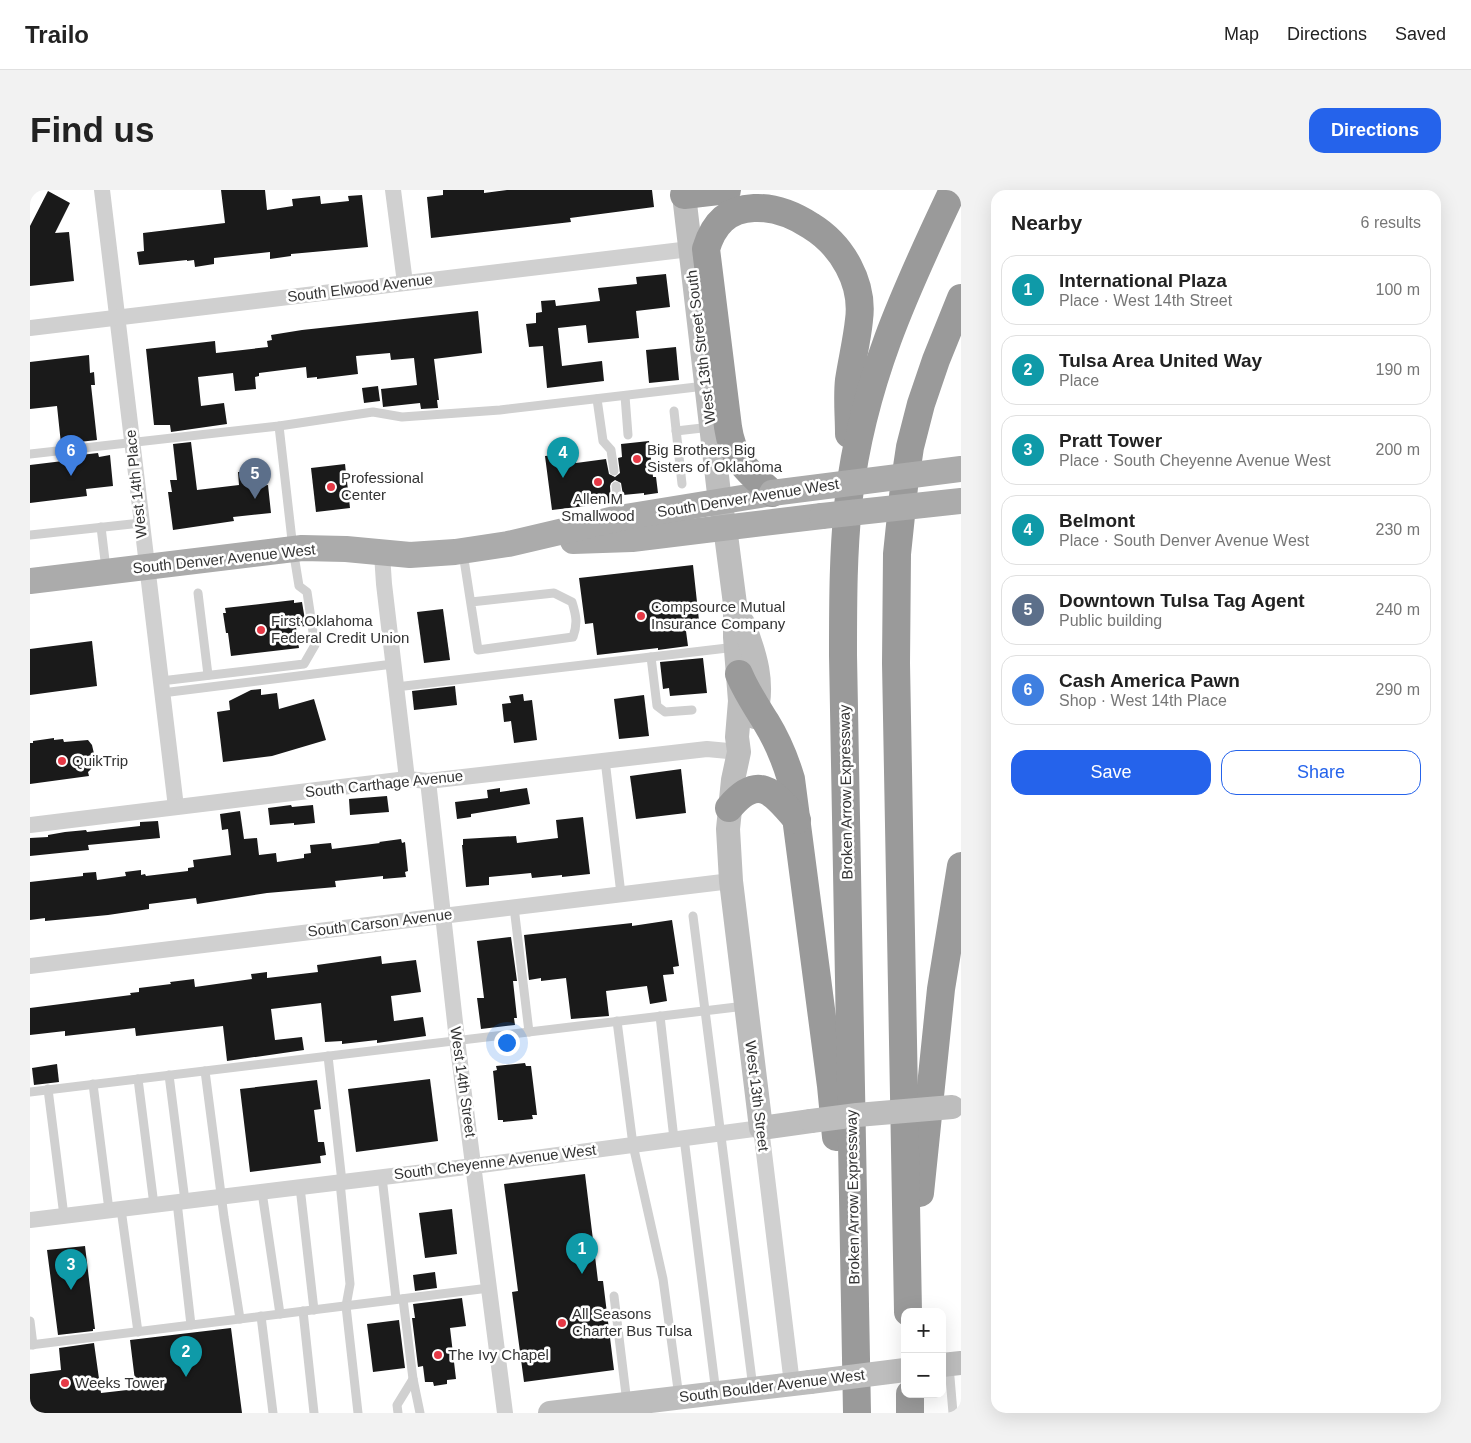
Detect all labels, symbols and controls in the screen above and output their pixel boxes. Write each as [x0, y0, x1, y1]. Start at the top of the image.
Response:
text: Trailo [25, 21, 89, 48]
text: Map [1224, 24, 1259, 44]
text: Directions [1287, 24, 1367, 44]
text: Saved [1395, 24, 1446, 44]
button: Directions [1309, 108, 1441, 153]
text: Find us [30, 110, 154, 149]
text: Nearby [1011, 211, 1082, 234]
text: 6 results [1361, 214, 1421, 231]
street label: West 13th Street South [683, 269, 718, 425]
street label: South Elwood Avenue [286, 270, 434, 305]
text: International Plaza [1059, 270, 1227, 291]
text: 1 [1024, 281, 1032, 298]
text: 100 m [1376, 281, 1420, 298]
text: Place · West 14th Street [1059, 292, 1232, 309]
text: Tulsa Area United Way [1059, 350, 1262, 371]
text: 2 [1024, 361, 1032, 378]
text: 190 m [1376, 361, 1420, 378]
text: Place [1059, 372, 1099, 389]
street label: West 14th Place [121, 429, 150, 539]
text: Pratt Tower [1059, 430, 1162, 451]
pin: 6 [55, 435, 87, 476]
pin: 4 [547, 437, 579, 478]
place label: Big Brothers Big Sisters of Oklahoma [647, 441, 783, 475]
text: 3 [1024, 441, 1032, 458]
text: 200 m [1376, 441, 1420, 458]
text: Place · South Cheyenne Avenue West [1059, 452, 1331, 469]
marker: Big Brothers Big Sisters of Oklahoma [631, 453, 643, 465]
pin: 5 [239, 458, 271, 499]
place label: Professional Center [341, 469, 424, 503]
street label: South Denver Avenue West [656, 475, 841, 520]
marker: Allen M Smallwood [592, 476, 604, 488]
marker: Professional Center [325, 481, 337, 493]
place label: Allen M Smallwood [561, 490, 635, 524]
text: Belmont [1059, 510, 1135, 531]
text: 4 [1024, 521, 1032, 538]
text: 230 m [1376, 521, 1420, 538]
text: Place · South Denver Avenue West [1059, 532, 1309, 549]
street label: South Denver Avenue West [132, 540, 317, 577]
text: Downtown Tulsa Tag Agent [1059, 590, 1305, 611]
place label: Compsource Mutual Insurance Company [651, 598, 786, 632]
text: 5 [1024, 601, 1032, 618]
text: 240 m [1376, 601, 1420, 618]
marker: Compsource Mutual Insurance Company [635, 610, 647, 622]
place label: First Oklahoma Federal Credit Union [271, 612, 409, 646]
text: Public building [1059, 612, 1162, 629]
marker: First Oklahoma Federal Credit Union [255, 624, 267, 636]
text: Cash America Pawn [1059, 670, 1240, 691]
text: 6 [1024, 681, 1032, 698]
text: 290 m [1376, 681, 1420, 698]
text: Shop · West 14th Place [1059, 692, 1227, 709]
street label: Broken Arrow Expressway [835, 704, 856, 880]
button: Save [1011, 750, 1211, 795]
button: Share [1221, 750, 1421, 795]
place label: QuikTrip [72, 752, 128, 769]
marker: QuikTrip [56, 755, 68, 767]
street label: South Carthage Avenue [304, 767, 464, 800]
street label: South Carson Avenue [307, 905, 453, 940]
street label: West 14th Street [447, 1026, 480, 1139]
your location [494, 1030, 520, 1056]
street label: West 13th Street [742, 1040, 773, 1153]
street label: Broken Arrow Expressway [842, 1109, 863, 1285]
street label: South Cheyenne Avenue West [393, 1141, 598, 1182]
pin: 1 [566, 1233, 598, 1274]
pin: 3 [55, 1249, 87, 1290]
place label: All Seasons Charter Bus Tulsa [572, 1305, 693, 1339]
map controls [901, 1308, 946, 1398]
button: + [901, 1308, 946, 1353]
marker: All Seasons Charter Bus Tulsa [556, 1317, 568, 1329]
pin: 2 [170, 1336, 202, 1377]
place label: The Ivy Chapel [448, 1346, 549, 1363]
marker: The Ivy Chapel [432, 1349, 444, 1361]
button: − [901, 1353, 946, 1398]
street label: South Boulder Avenue West [678, 1366, 867, 1405]
place label: Weeks Tower [75, 1374, 164, 1391]
marker: Weeks Tower [59, 1377, 71, 1389]

